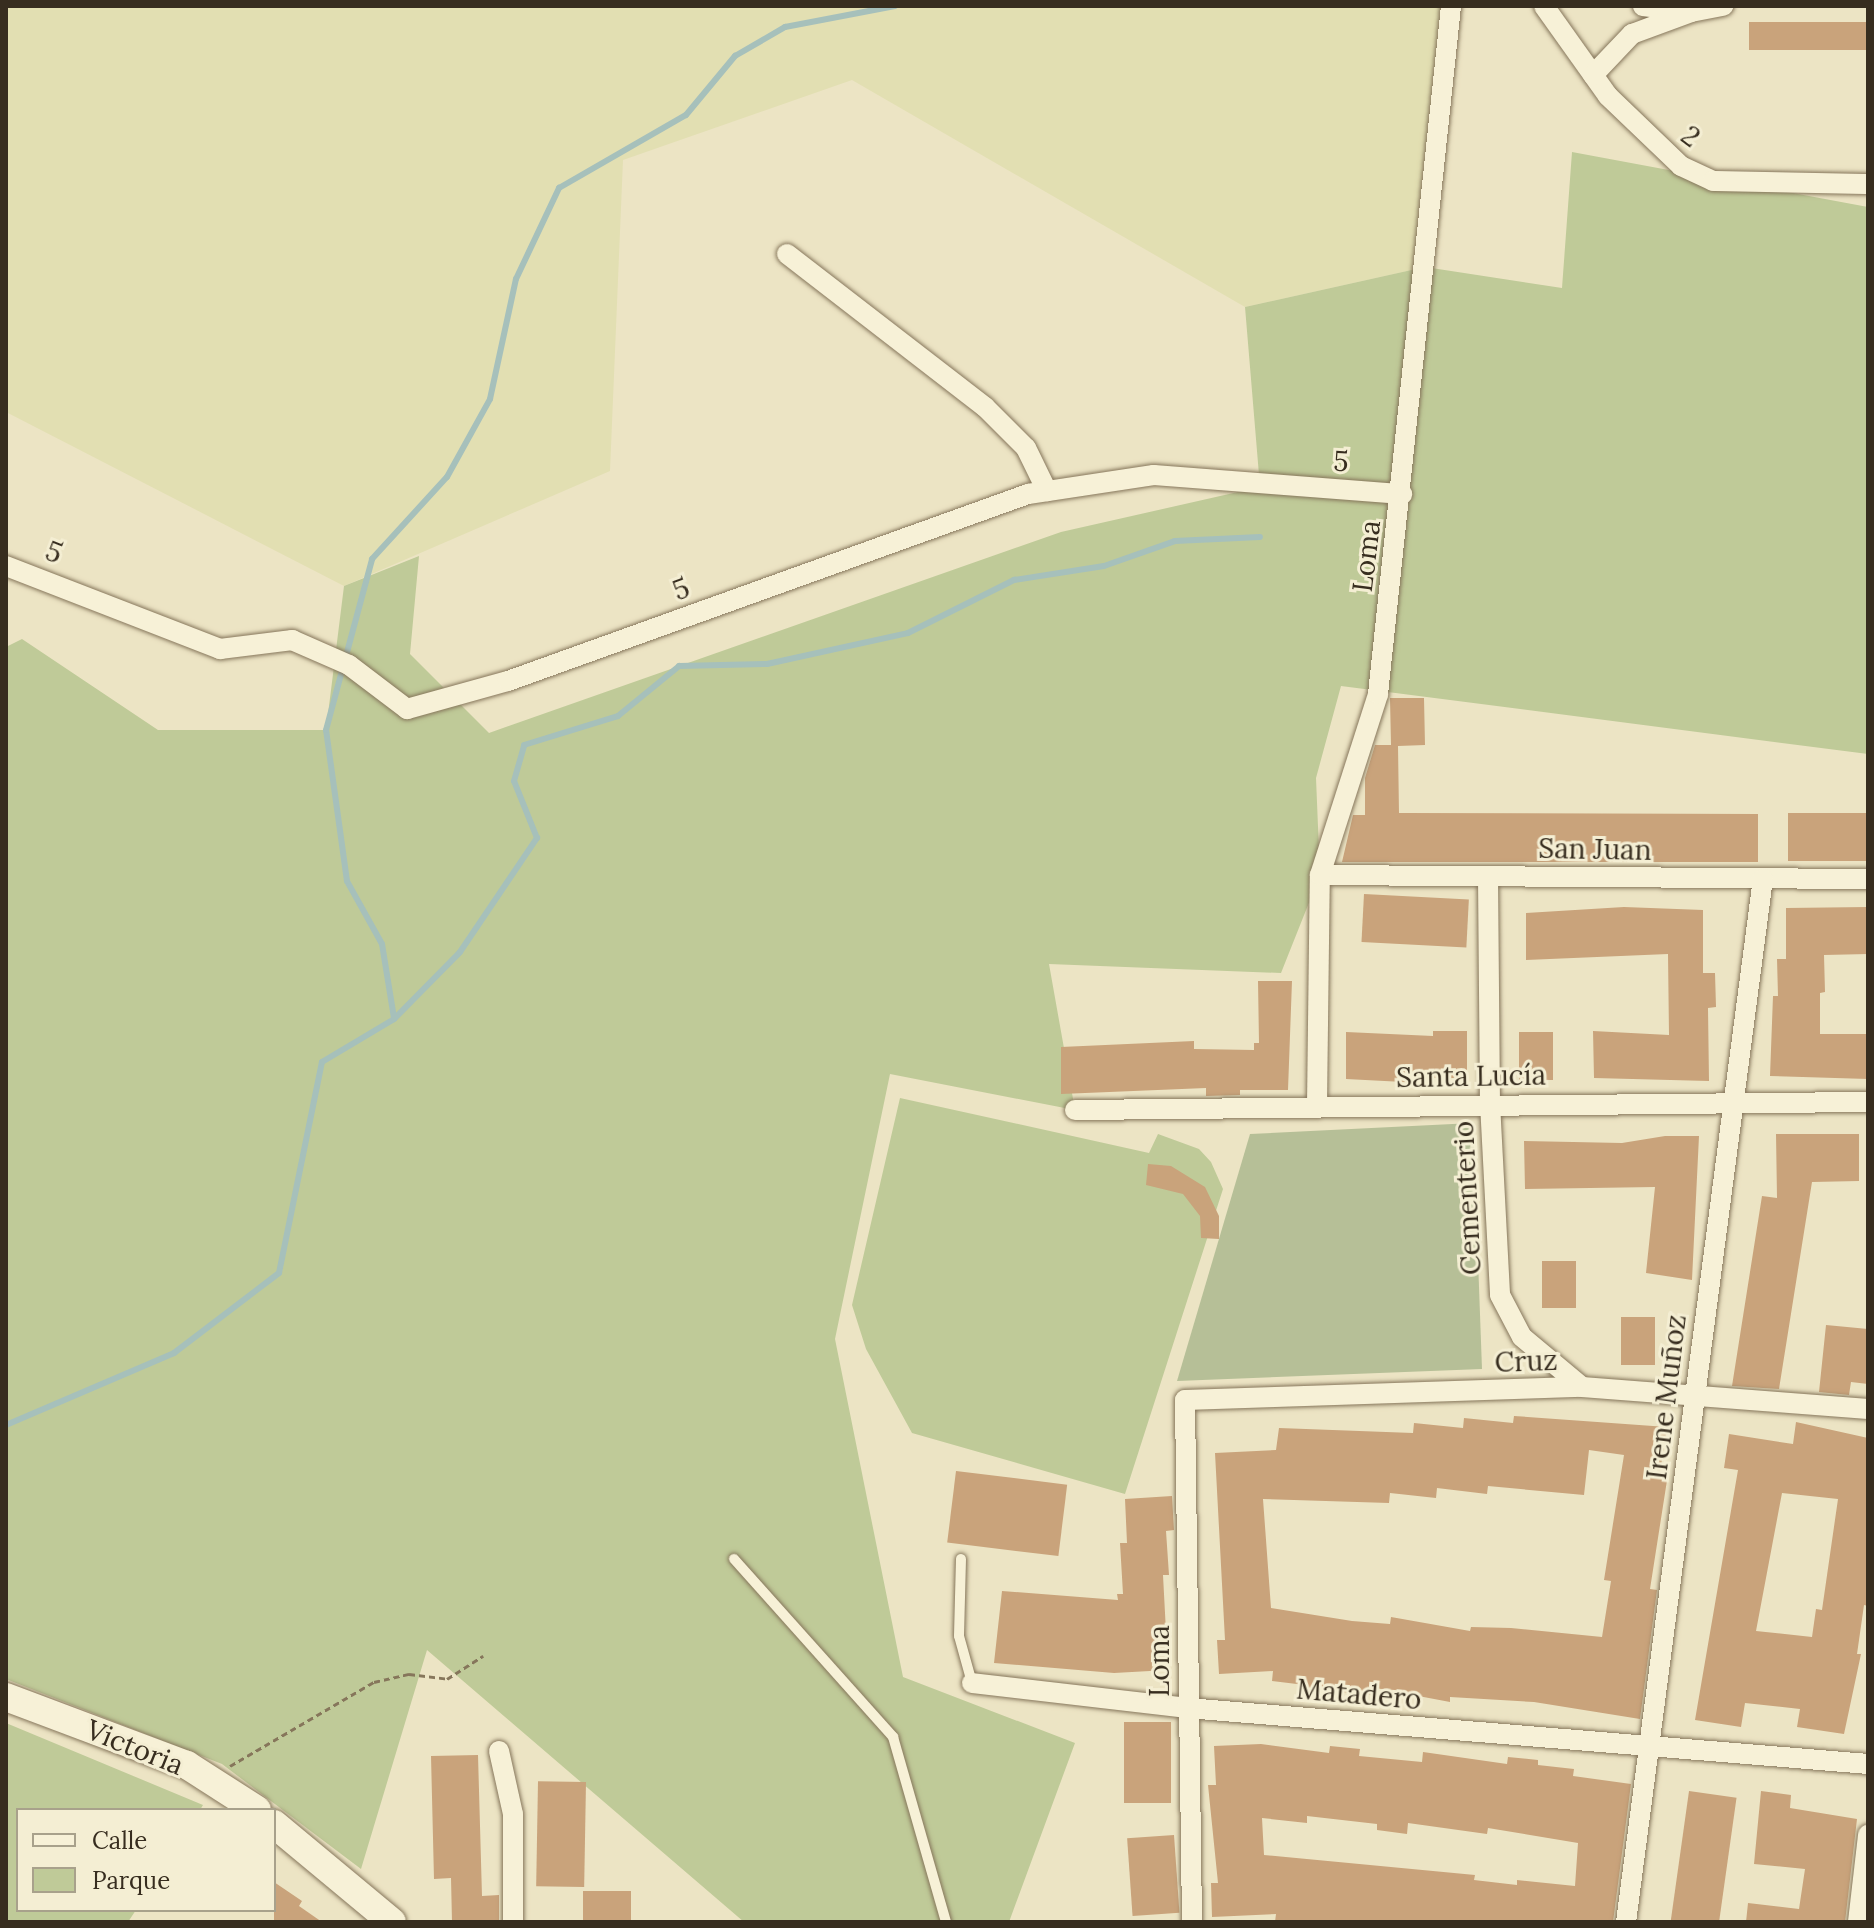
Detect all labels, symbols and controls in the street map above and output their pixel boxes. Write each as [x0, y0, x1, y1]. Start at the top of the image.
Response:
street label: 2 [1675, 118, 1707, 154]
street label: 5 [1332, 444, 1350, 478]
street label: Loma [1345, 518, 1387, 594]
street label: 5 [41, 534, 67, 570]
street label: 5 [668, 571, 694, 607]
street label: San Juan [1538, 831, 1652, 867]
street label: Santa Lucía [1396, 1058, 1546, 1094]
street label: Cementerio [1446, 1120, 1488, 1276]
street label: Irene Muñoz [1639, 1313, 1693, 1481]
street label: Cruz [1494, 1343, 1558, 1379]
street label: Loma [1142, 1625, 1176, 1697]
street label: Matadero [1295, 1672, 1423, 1716]
street label: Victoria [81, 1712, 189, 1782]
legend [16, 1808, 276, 1912]
text: Calle [92, 1825, 147, 1856]
text: Parque [92, 1865, 170, 1896]

